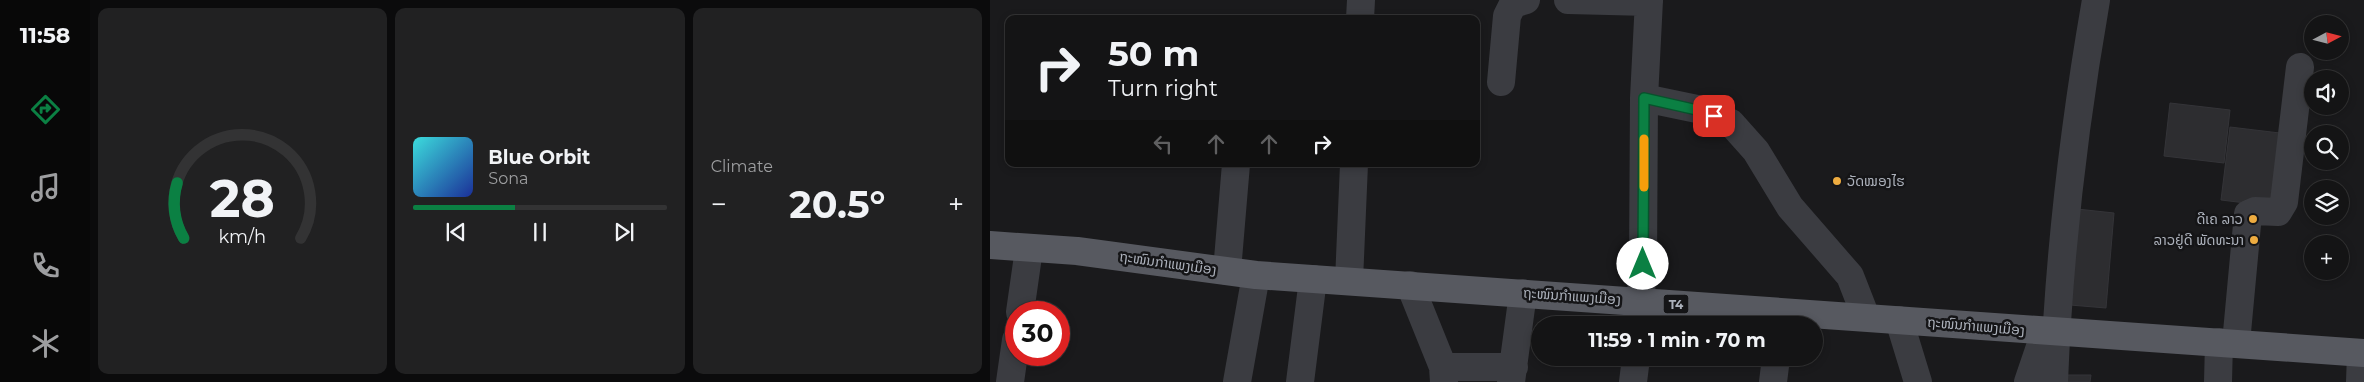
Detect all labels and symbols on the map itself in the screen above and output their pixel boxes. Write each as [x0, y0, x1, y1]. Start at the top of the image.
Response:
north arrow [2304, 15, 2349, 60]
pin [1693, 95, 1735, 137]
place label: ວັດໝອງໄຮ [1847, 172, 1905, 190]
marker: ວັດໝອງໄຮ [1831, 175, 1843, 187]
place label: ດີເຄ ລາວ [2196, 210, 2243, 228]
marker: ດີເຄ ລາວ [2247, 213, 2259, 225]
place label: ລາວຢູ່ດີ ພັດທະນາ [2154, 231, 2244, 249]
marker: ລາວຢູ່ດີ ພັດທະນາ [2248, 234, 2260, 246]
position arrow [1616, 237, 1668, 289]
street label: ຖະໜົນກຳແພງເມືອງ [1118, 247, 1218, 279]
street label: ຖະໜົນກຳແພງເມືອງ [1522, 284, 1622, 308]
road number: T4 [1664, 294, 1688, 314]
speed limit sign: 30 [1005, 301, 1070, 366]
street label: ຖະໜົນກຳແພງເມືອງ [1926, 313, 2026, 339]

